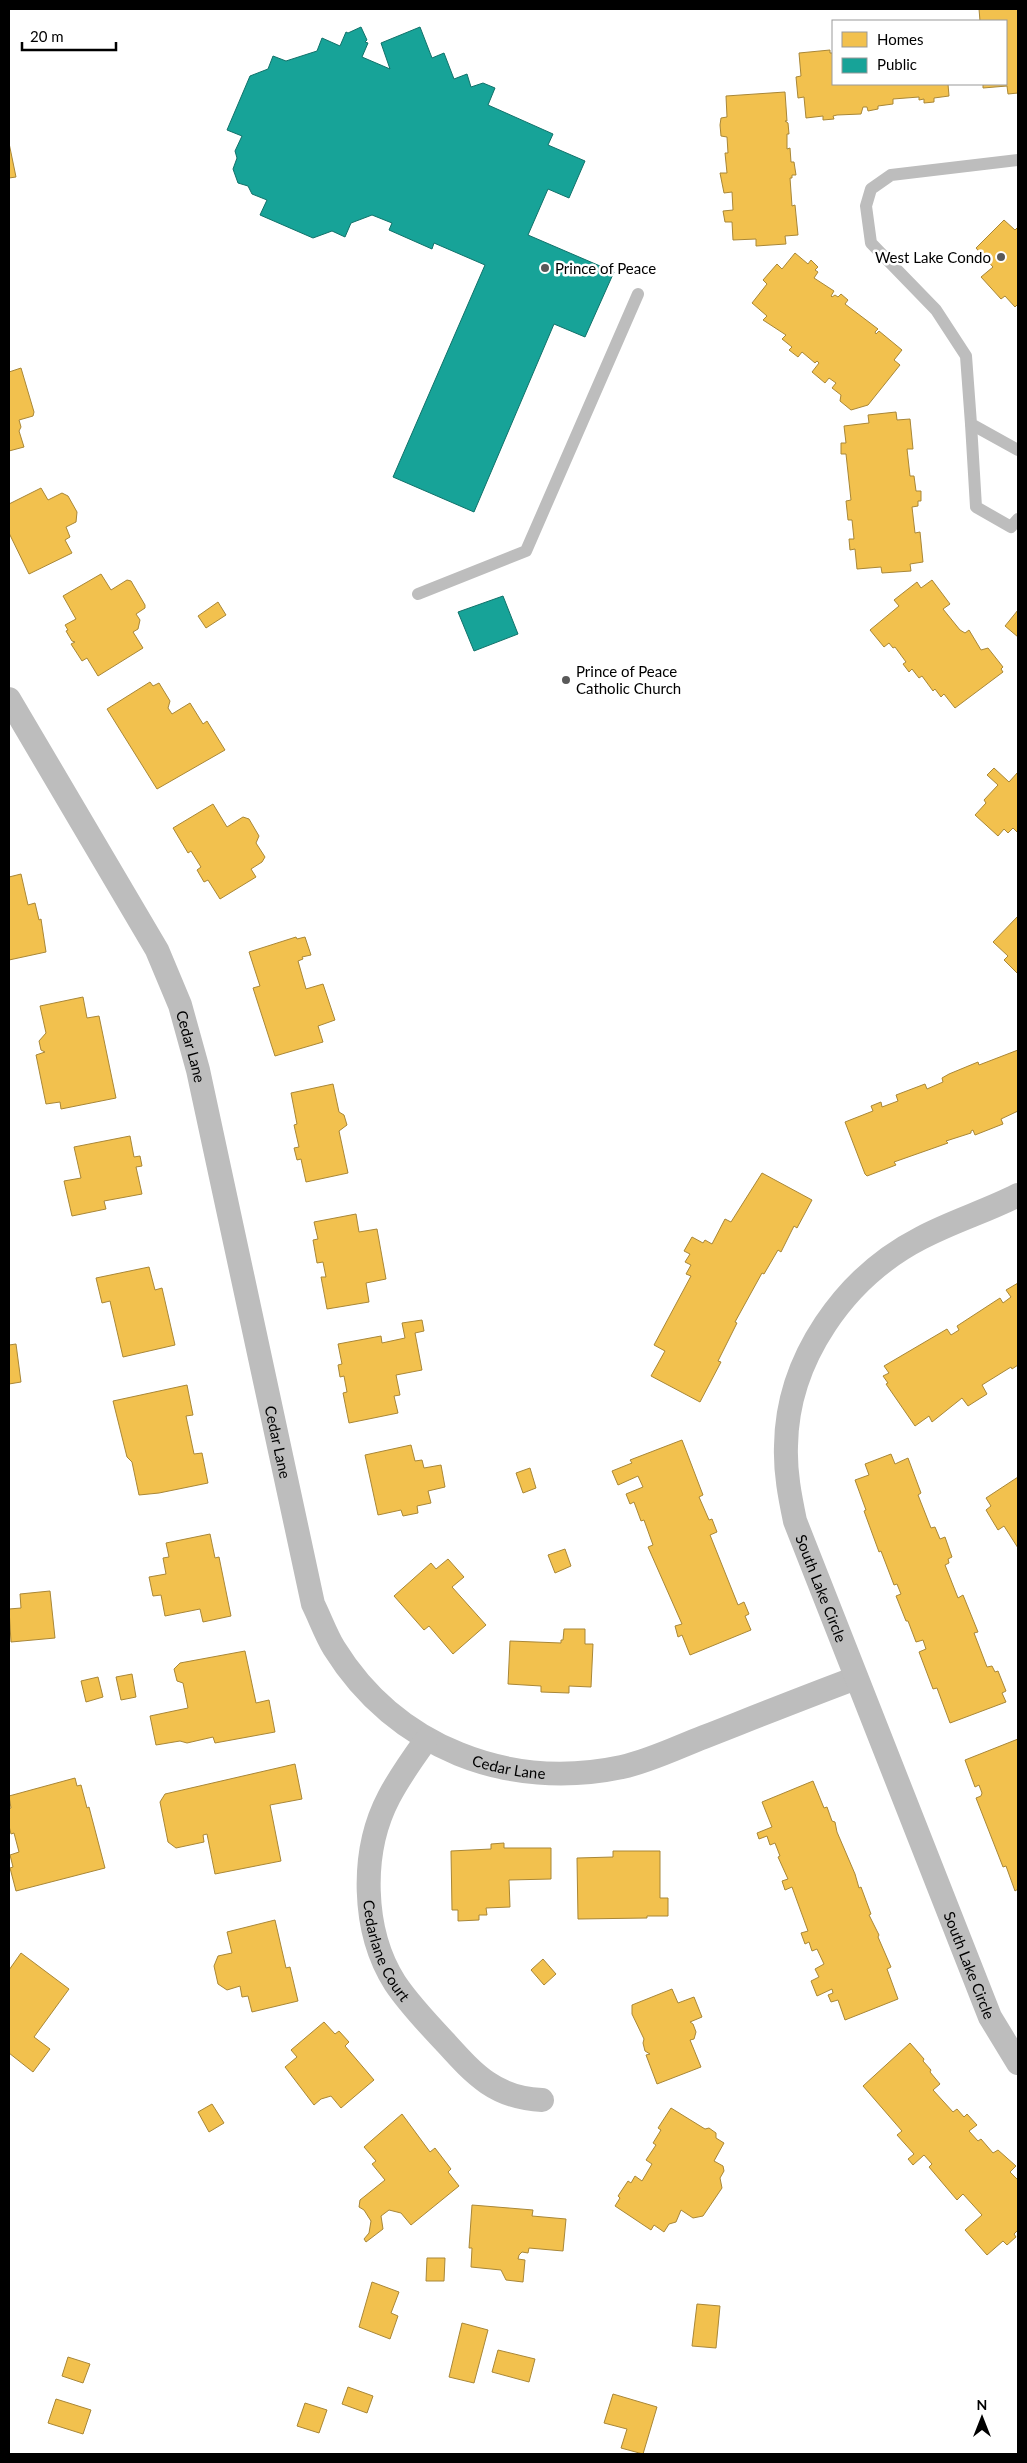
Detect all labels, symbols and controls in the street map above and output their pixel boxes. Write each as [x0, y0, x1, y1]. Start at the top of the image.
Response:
scale bar [22, 20, 116, 52]
legend [832, 20, 1007, 85]
text: 20 m [30, 27, 64, 45]
text: Homes [877, 30, 923, 48]
text: Public [877, 55, 917, 73]
place label: West Lake Condo [875, 248, 991, 266]
marker: West Lake Condo [995, 251, 1007, 263]
place label: Prince of Peace [555, 259, 656, 277]
marker: Prince of Peace [539, 262, 551, 274]
place label: Prince of Peace Catholic Church [576, 662, 681, 697]
marker: Prince of Peace Catholic Church [560, 674, 572, 686]
street label: Cedar Lane [173, 1008, 209, 1084]
street label: Cedar Lane [262, 1404, 295, 1480]
street label: South Lake Circle [792, 1532, 851, 1645]
street label: Cedar Lane [470, 1751, 546, 1782]
street label: Cedarlane Court [360, 1899, 414, 2005]
street label: South Lake Circle [940, 1909, 999, 2022]
north arrow [957, 2393, 1007, 2443]
text: N [977, 2396, 987, 2413]

